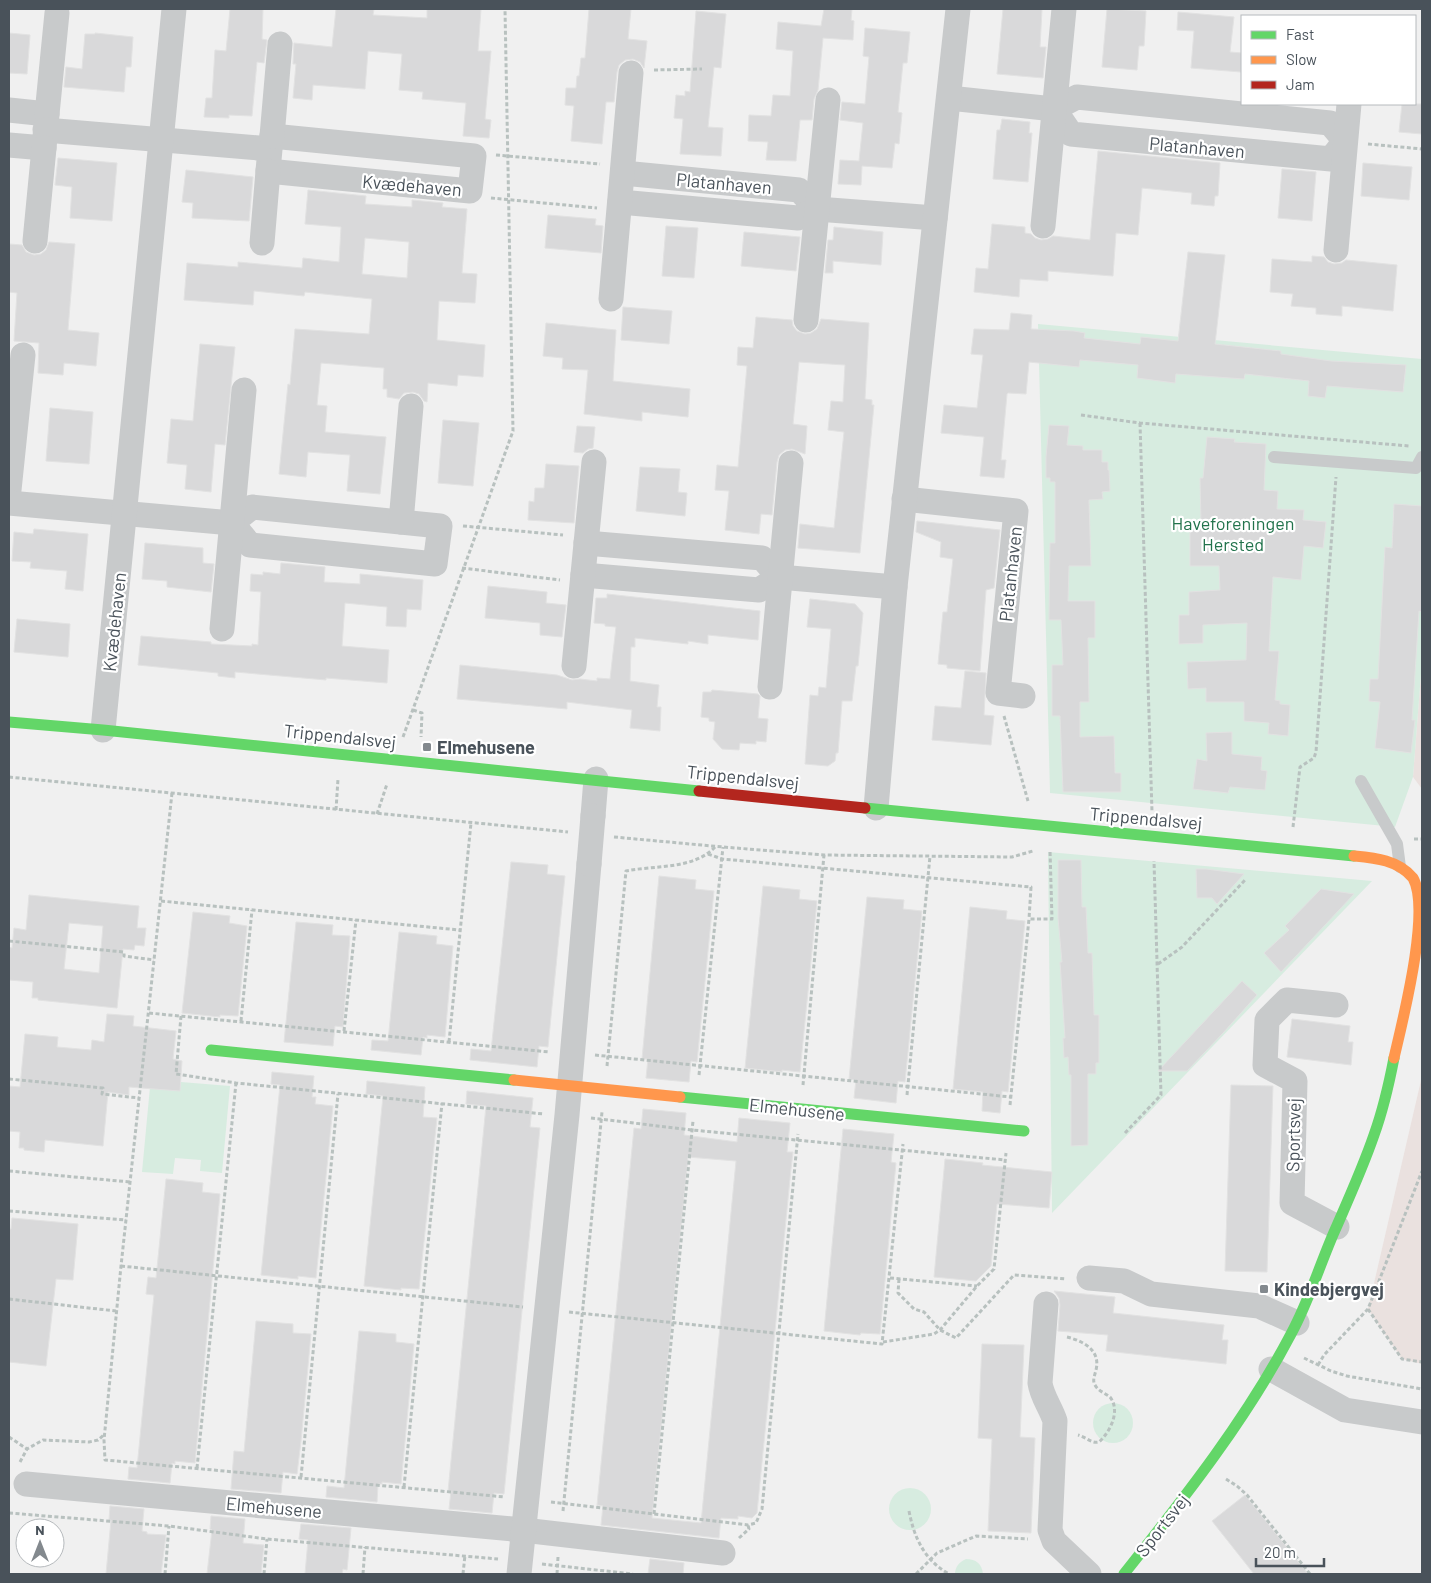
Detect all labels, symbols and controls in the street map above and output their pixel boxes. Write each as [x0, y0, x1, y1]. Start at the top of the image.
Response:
legend [1241, 15, 1416, 105]
text: Fast [1286, 25, 1314, 43]
text: Slow [1286, 50, 1317, 68]
text: Jam [1286, 75, 1315, 93]
street label: Platanhaven [1148, 132, 1246, 162]
street label: Platanhaven [675, 168, 773, 198]
street label: Kvædehaven [361, 170, 463, 200]
park label: Haveforeningen Hersted [1172, 512, 1294, 555]
street label: Platanhaven [994, 525, 1026, 623]
street label: Kvædehaven [98, 571, 130, 673]
street label: Trippendalsvej [283, 719, 397, 753]
place label: Elmehusene [437, 736, 535, 758]
marker: Elmehusene [421, 741, 433, 753]
street label: Trippendalsvej [686, 760, 800, 794]
street label: Trippendalsvej [1089, 802, 1203, 834]
street label: Elmehusene [748, 1093, 846, 1125]
street label: Sportsvej [1281, 1098, 1305, 1172]
place label: Kindebjergvej [1274, 1278, 1384, 1300]
marker: Kindebjergvej [1258, 1283, 1270, 1295]
street label: Sportsvej [1131, 1489, 1193, 1561]
street label: Elmehusene [225, 1492, 323, 1522]
north arrow [15, 1518, 65, 1568]
text: N [35, 1521, 45, 1538]
scale bar [1256, 1536, 1324, 1568]
text: 20 m [1264, 1543, 1296, 1561]

